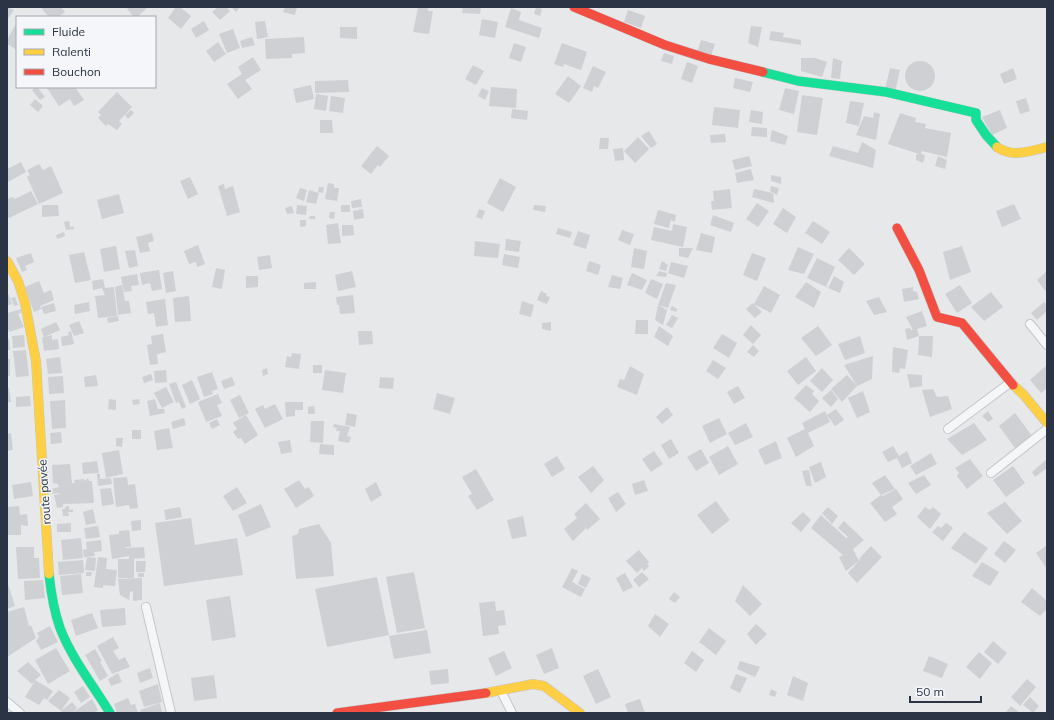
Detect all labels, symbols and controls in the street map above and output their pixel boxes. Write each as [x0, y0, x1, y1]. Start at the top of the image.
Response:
legend [16, 16, 156, 88]
text: Fluide [52, 24, 85, 39]
text: Ralenti [52, 44, 91, 59]
text: Bouchon [52, 64, 101, 79]
street label: route pavée [34, 459, 54, 525]
scale bar [910, 678, 981, 704]
text: 50 m [916, 684, 944, 699]

